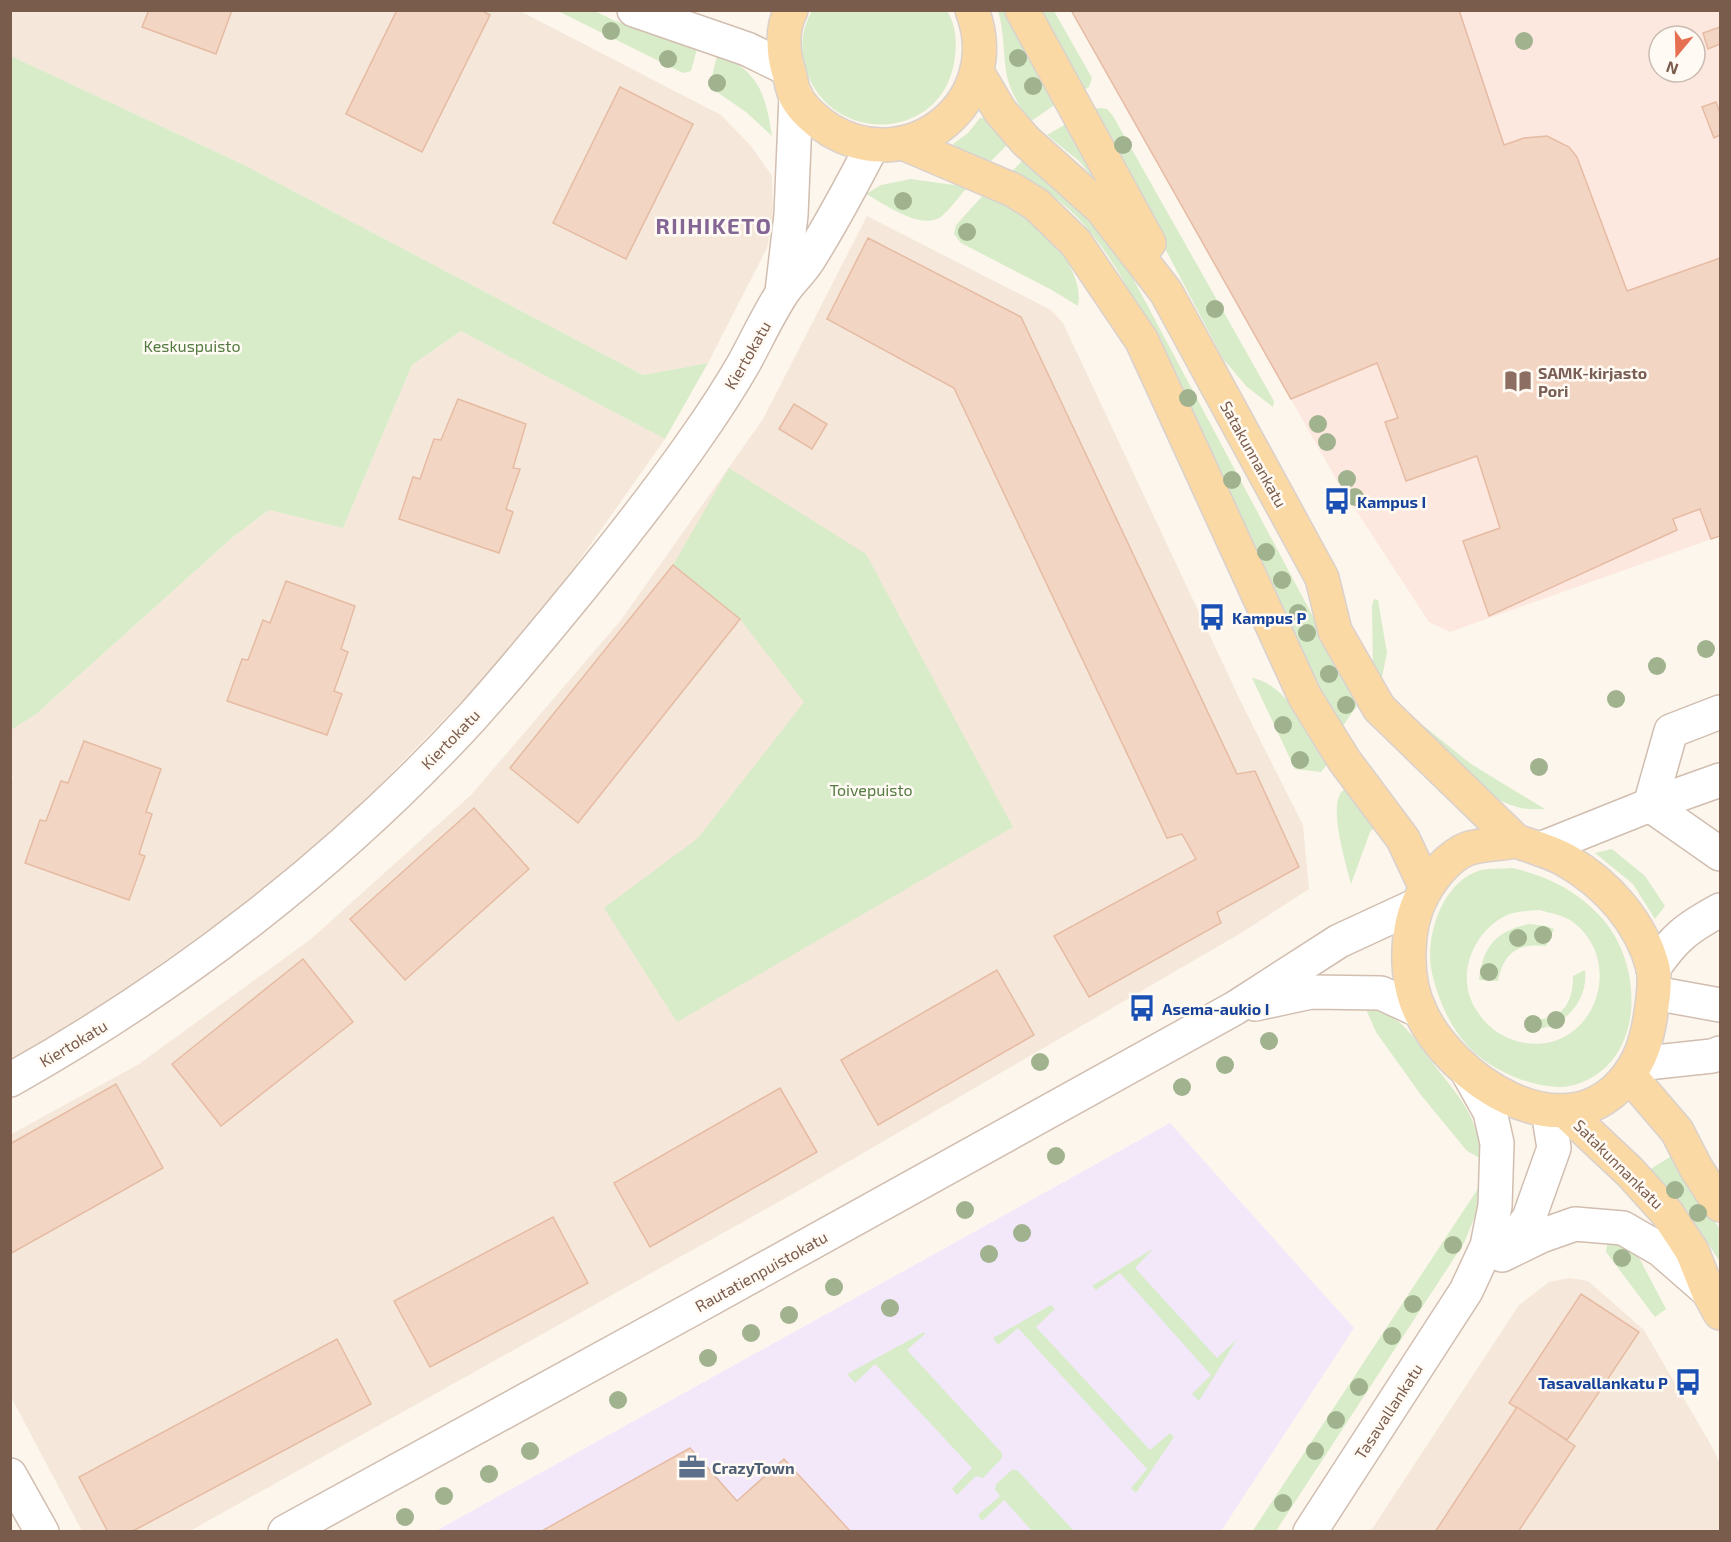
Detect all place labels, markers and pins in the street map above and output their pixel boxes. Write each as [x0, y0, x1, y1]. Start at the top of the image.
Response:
place label: SAMK-kirjasto Pori [1538, 363, 1647, 400]
library icon: SAMK-kirjasto Pori [1503, 366, 1533, 396]
bus stop icon: Kampus I [1322, 486, 1352, 516]
place label: Kampus I [1357, 492, 1426, 511]
bus stop icon: Kampus P [1197, 602, 1227, 632]
place label: Kampus P [1232, 608, 1306, 627]
bus stop icon: Asema-aukio I [1127, 993, 1157, 1023]
place label: Asema-aukio I [1162, 999, 1269, 1018]
bus stop icon: Tasavallankatu P [1673, 1367, 1703, 1397]
place label: Tasavallankatu P [1538, 1373, 1668, 1392]
office icon: CrazyTown [677, 1452, 707, 1482]
place label: CrazyTown [712, 1458, 795, 1478]

